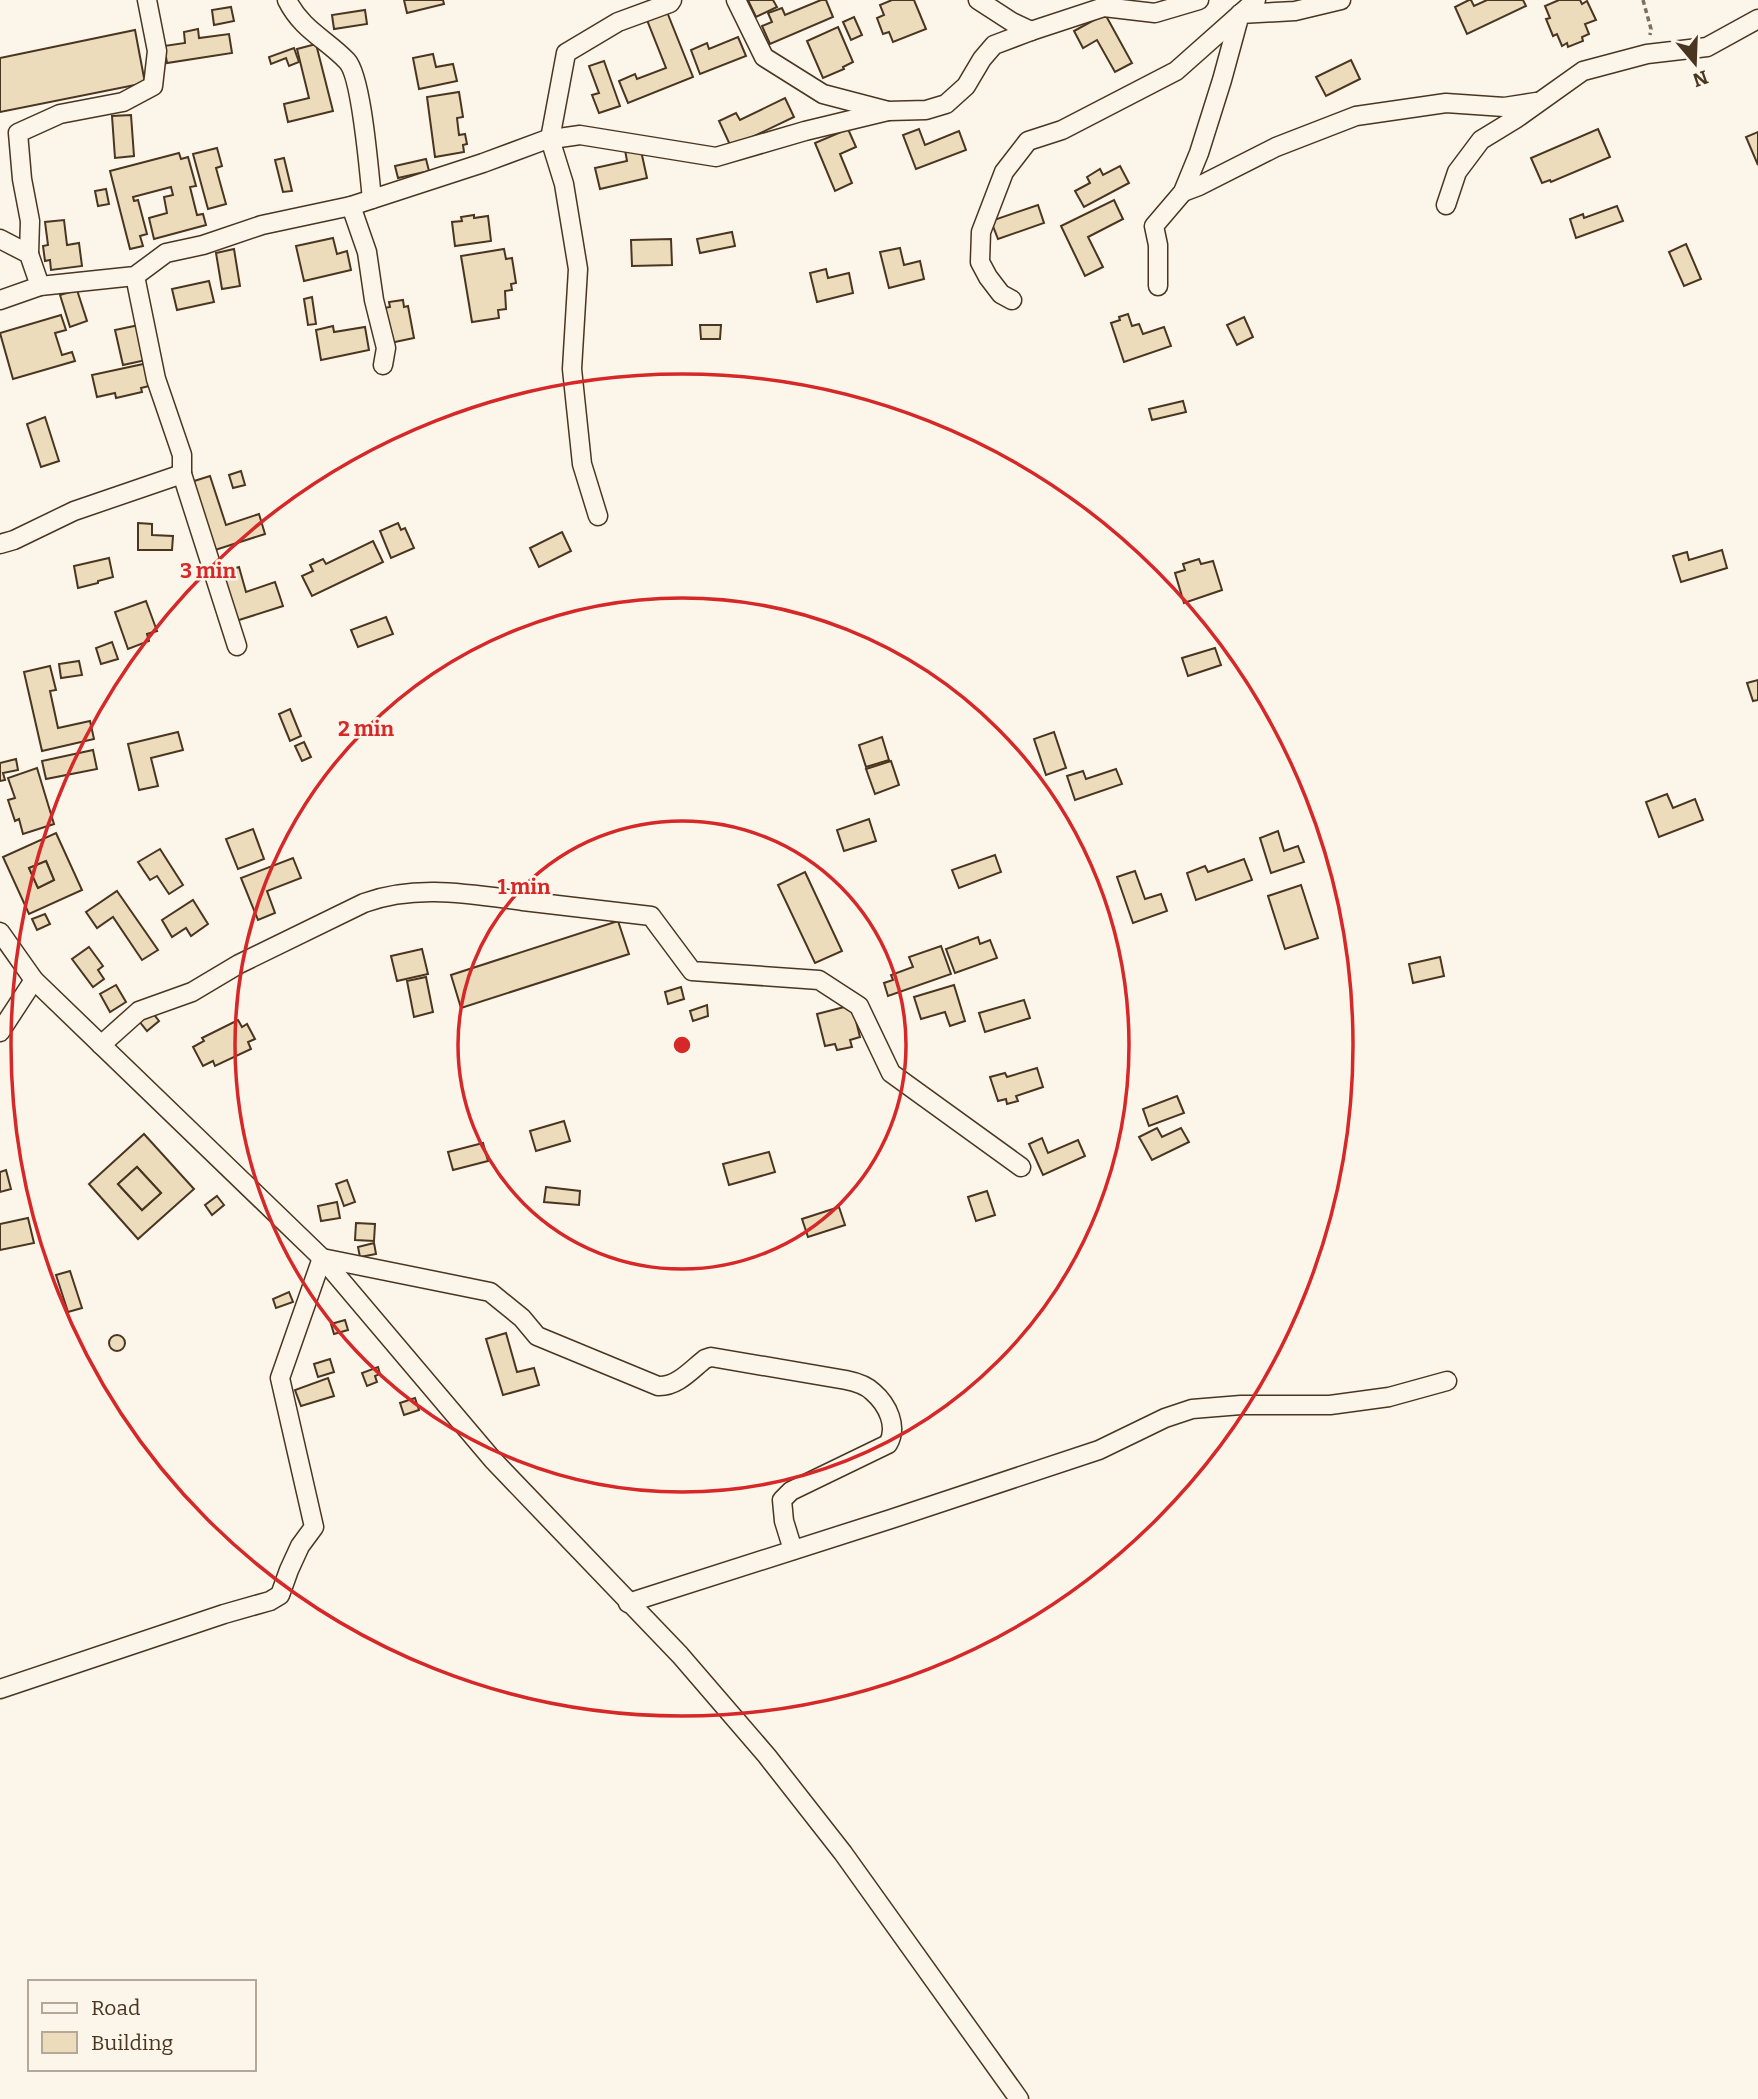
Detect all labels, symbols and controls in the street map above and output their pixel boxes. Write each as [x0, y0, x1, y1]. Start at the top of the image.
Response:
north arrow [1660, 28, 1730, 98]
text: N [1689, 65, 1711, 92]
text: 3 min [180, 558, 237, 584]
text: 2 min [338, 716, 394, 742]
text: 1 min [497, 874, 551, 900]
centre of rings [670, 1033, 694, 1057]
legend [28, 1980, 256, 2071]
text: Road [91, 1995, 140, 2021]
text: Building [91, 2030, 174, 2056]

